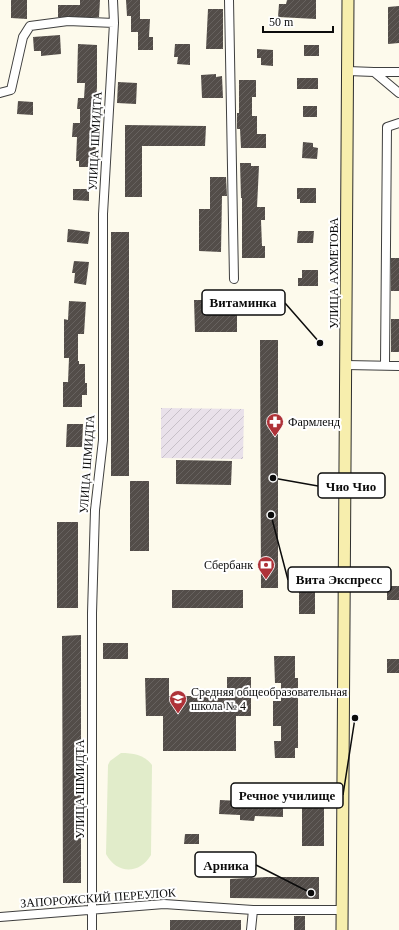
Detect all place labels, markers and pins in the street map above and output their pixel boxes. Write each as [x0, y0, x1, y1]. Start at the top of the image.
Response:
callout: Витаминка [202, 290, 285, 315]
pharmacy icon: Фармленд [265, 412, 285, 437]
place label: Фармленд [288, 415, 340, 429]
callout: Чио Чио [318, 473, 385, 498]
bank icon: Сбербанк [256, 555, 276, 580]
place label: Сбербанк [204, 558, 253, 572]
callout: Вита Экспресс [288, 567, 391, 592]
place label: Средняя общеобразовательная школа № 4 [191, 685, 348, 713]
school or university icon: Средняя общеобразовательная школа № 4 [168, 689, 188, 714]
callout: Речное училище [231, 783, 343, 808]
callout: Арника [195, 852, 256, 877]

